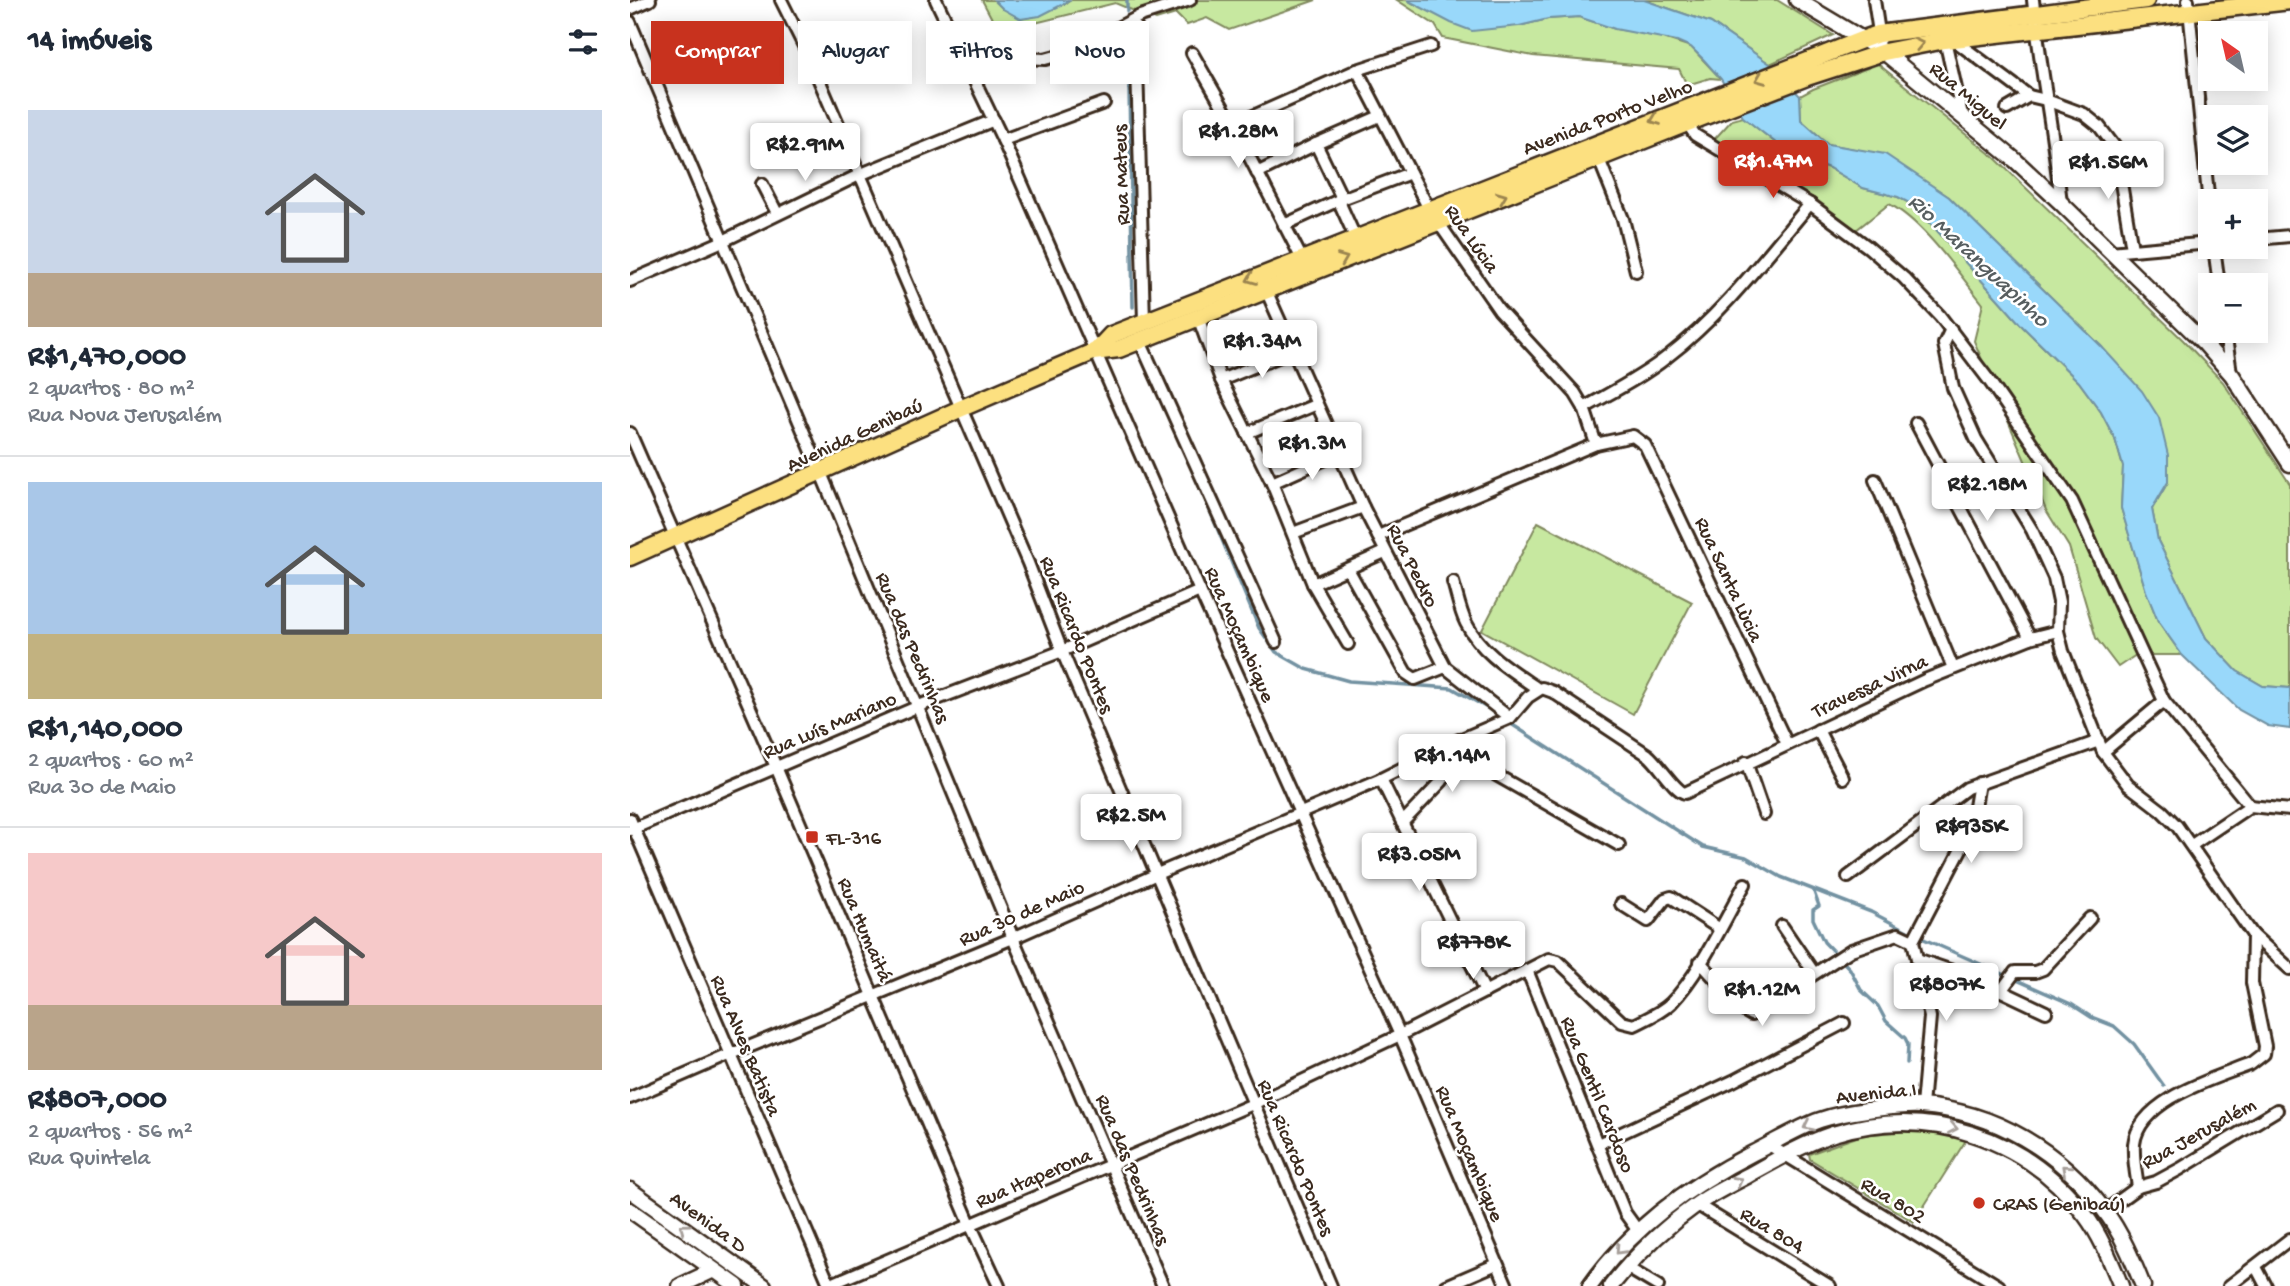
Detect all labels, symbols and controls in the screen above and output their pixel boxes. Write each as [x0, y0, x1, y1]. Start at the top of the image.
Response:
chip: Comprar [651, 21, 784, 84]
chip: Alugar [798, 21, 912, 84]
chip: Filtros [926, 21, 1036, 84]
chip: Novo [1050, 21, 1149, 84]
north arrow [2198, 21, 2268, 91]
map controls [2198, 21, 2268, 343]
icon: filters [564, 23, 602, 61]
text: 14 imóveis [28, 25, 151, 60]
one-way arrow [1913, 38, 1925, 53]
street label: Rua Miguel [1923, 58, 2011, 137]
one-way arrow [1755, 71, 1767, 85]
street label: Avenida Porto Velho [1520, 75, 1697, 163]
button: layers [2198, 105, 2268, 175]
pin: R$1.28M [1173, 110, 1303, 170]
one-way arrow [1650, 111, 1662, 125]
text: R$1.28M [1199, 119, 1277, 146]
street label: Rua Mateus [1109, 123, 1138, 226]
pin: R$2.91M [740, 124, 870, 183]
text: R$2.91M [766, 132, 844, 159]
pin: R$1.47M [1708, 140, 1838, 200]
pin: R$1.56M [2043, 142, 2173, 201]
text: R$1.47M [1734, 149, 1812, 176]
text: R$1.56M [2069, 150, 2147, 177]
icon: home [252, 155, 378, 281]
water label: Rio Maranguapinho [1901, 189, 2055, 335]
button: + [2198, 189, 2268, 259]
one-way arrow [1495, 191, 1507, 205]
street label: Rua Lúcia [1437, 201, 1504, 280]
one-way arrow [1337, 254, 1349, 268]
one-way arrow [1246, 270, 1258, 284]
button: − [2198, 273, 2268, 343]
pin: R$1.34M [1197, 320, 1327, 380]
text: R$1.34M [1223, 329, 1301, 356]
text: R$1,470,000 [28, 341, 186, 376]
text: 2 quartos · 80 m² [28, 376, 195, 403]
street label: Avenida Genibaú [784, 395, 928, 480]
text: Rua Nova Jerusalém [28, 403, 222, 430]
pin: R$1.3M [1255, 422, 1369, 482]
text: R$1.3M [1279, 431, 1345, 458]
pin: R$2.18M [1922, 463, 2052, 523]
text: R$2.18M [1948, 472, 2026, 499]
street label: Rua Santa Lùcia [1687, 514, 1767, 648]
street label: Rua Pedro [1379, 521, 1443, 613]
icon: home [252, 527, 378, 653]
street label: Rua Ricardo Pontes [1032, 553, 1118, 719]
street label: Rua Moçambique [1197, 564, 1279, 708]
street label: Rua das Pedrinhas [868, 569, 954, 729]
street label: Travessa Virna [1808, 650, 1933, 726]
street label: Rua Luís Mariano [760, 688, 901, 767]
text: R$1,140,000 [28, 713, 183, 748]
pin: R$1.14M [1387, 734, 1517, 794]
text: R$1.14M [1414, 743, 1490, 770]
text: 2 quartos · 60 m² [28, 748, 194, 775]
text: Rua 30 de Maio [28, 775, 176, 802]
pin: R$2.5M [1074, 794, 1188, 854]
text: R$2.5M [1097, 803, 1165, 830]
pin: R$935K [1914, 806, 2028, 865]
text: R$935K [1936, 814, 2006, 841]
place label: FL-316 [825, 828, 881, 853]
marker: FL-316 [804, 829, 820, 845]
pin: R$3.05M [1354, 834, 1484, 893]
text: R$3.05M [1378, 842, 1460, 869]
street label: Rua Humaitá [830, 875, 896, 987]
street label: Rua 30 de Maio [956, 876, 1089, 954]
icon: home [252, 898, 378, 1024]
pin: R$778K [1416, 922, 1530, 981]
text: R$778K [1437, 930, 1509, 957]
pin: R$807K [1889, 964, 2003, 1023]
pin: R$1.12M [1697, 968, 1827, 1028]
street label: Rua Alves Batista [703, 972, 785, 1122]
text: R$807K [1910, 972, 1982, 999]
text: R$1.12M [1724, 977, 1800, 1004]
street label: Rua Gentil Cardoso [1553, 1013, 1639, 1177]
street label: Rua Ricardo Pontes [1250, 1077, 1338, 1241]
street label: Avenida I [1835, 1079, 1918, 1112]
street label: Rua Moçambique [1428, 1082, 1508, 1227]
text: R$807,000 [28, 1084, 167, 1119]
street label: Rua das Pedrinhas [1088, 1091, 1174, 1251]
street label: Rua Jerusalém [2138, 1093, 2261, 1177]
one-way arrow [1803, 1117, 1815, 1131]
text: 2 quartos · 56 m² [28, 1119, 193, 1146]
one-way arrow [1947, 1120, 1959, 1135]
street label: Rua Itaperona [972, 1144, 1098, 1216]
text: Rua Quintela [28, 1146, 150, 1173]
one-way arrow [2061, 1165, 2074, 1177]
street label: Rua 802 [1855, 1173, 1929, 1231]
one-way arrow [1731, 1176, 1744, 1189]
street label: Avenida D [663, 1187, 751, 1260]
place label: CRAS (Genibaú) [1993, 1194, 2126, 1219]
marker: CRAS (Genibaú) [1971, 1195, 1987, 1211]
street label: Rua 804 [1734, 1203, 1808, 1261]
one-way arrow [679, 1224, 692, 1237]
one-way arrow [1615, 1242, 1628, 1255]

